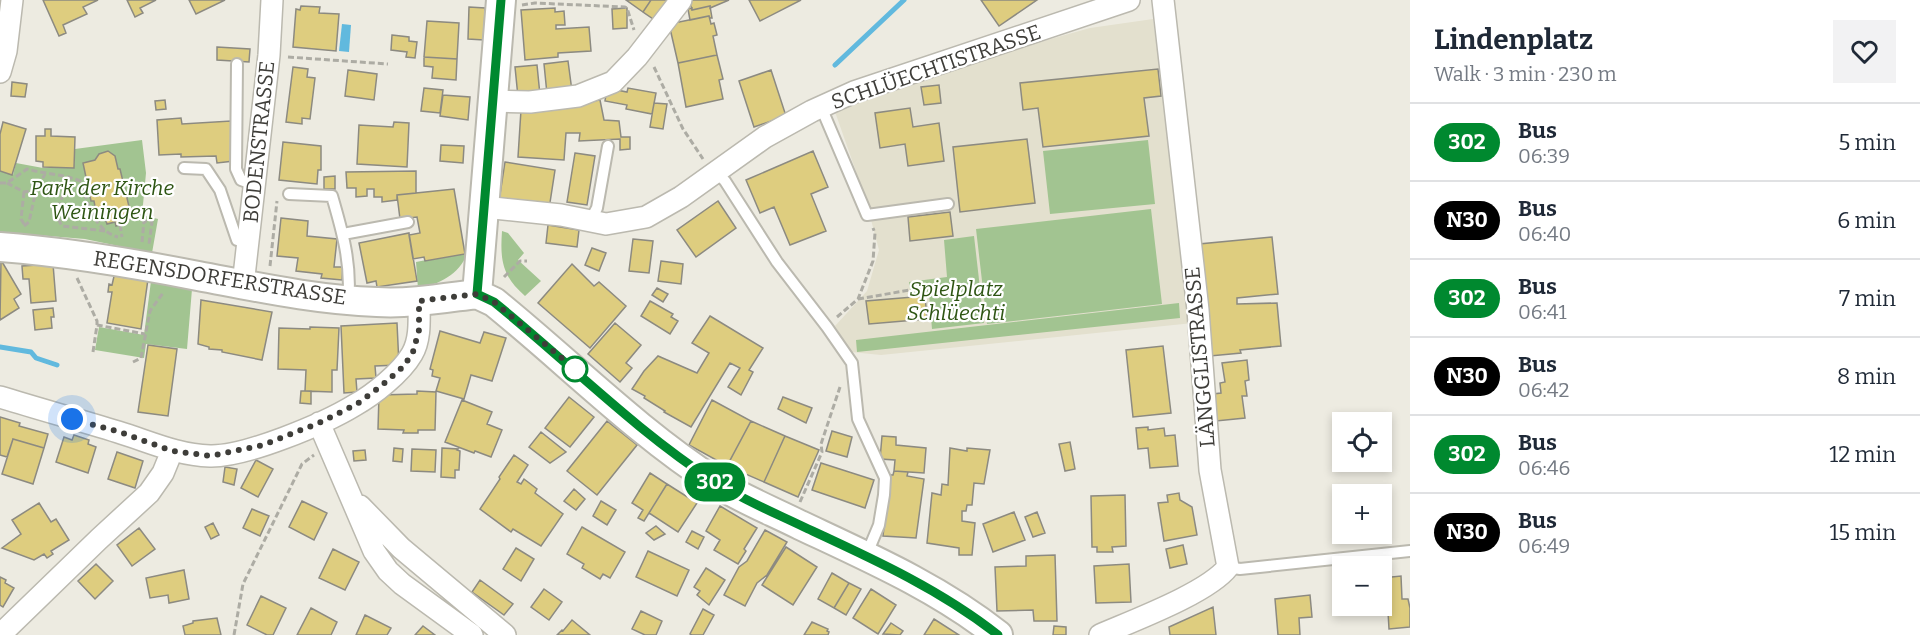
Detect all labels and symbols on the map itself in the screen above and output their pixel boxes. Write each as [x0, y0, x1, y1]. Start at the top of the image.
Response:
street label: SCHLÜECHTISTRASSE [828, 19, 1044, 115]
street label: BODENSTRASSE [238, 60, 280, 224]
park label: Park der Kirche Weiningen [30, 175, 174, 225]
street label: REGENSDORFERSTRASSE [92, 245, 348, 311]
street label: LÄNGGLISTRASSE [1179, 266, 1221, 448]
park label: Spielplatz Schlüechti [907, 276, 1005, 326]
unlabelled marker [562, 356, 588, 382]
your location [57, 404, 87, 434]
line badge: 302 [680, 462, 750, 502]

